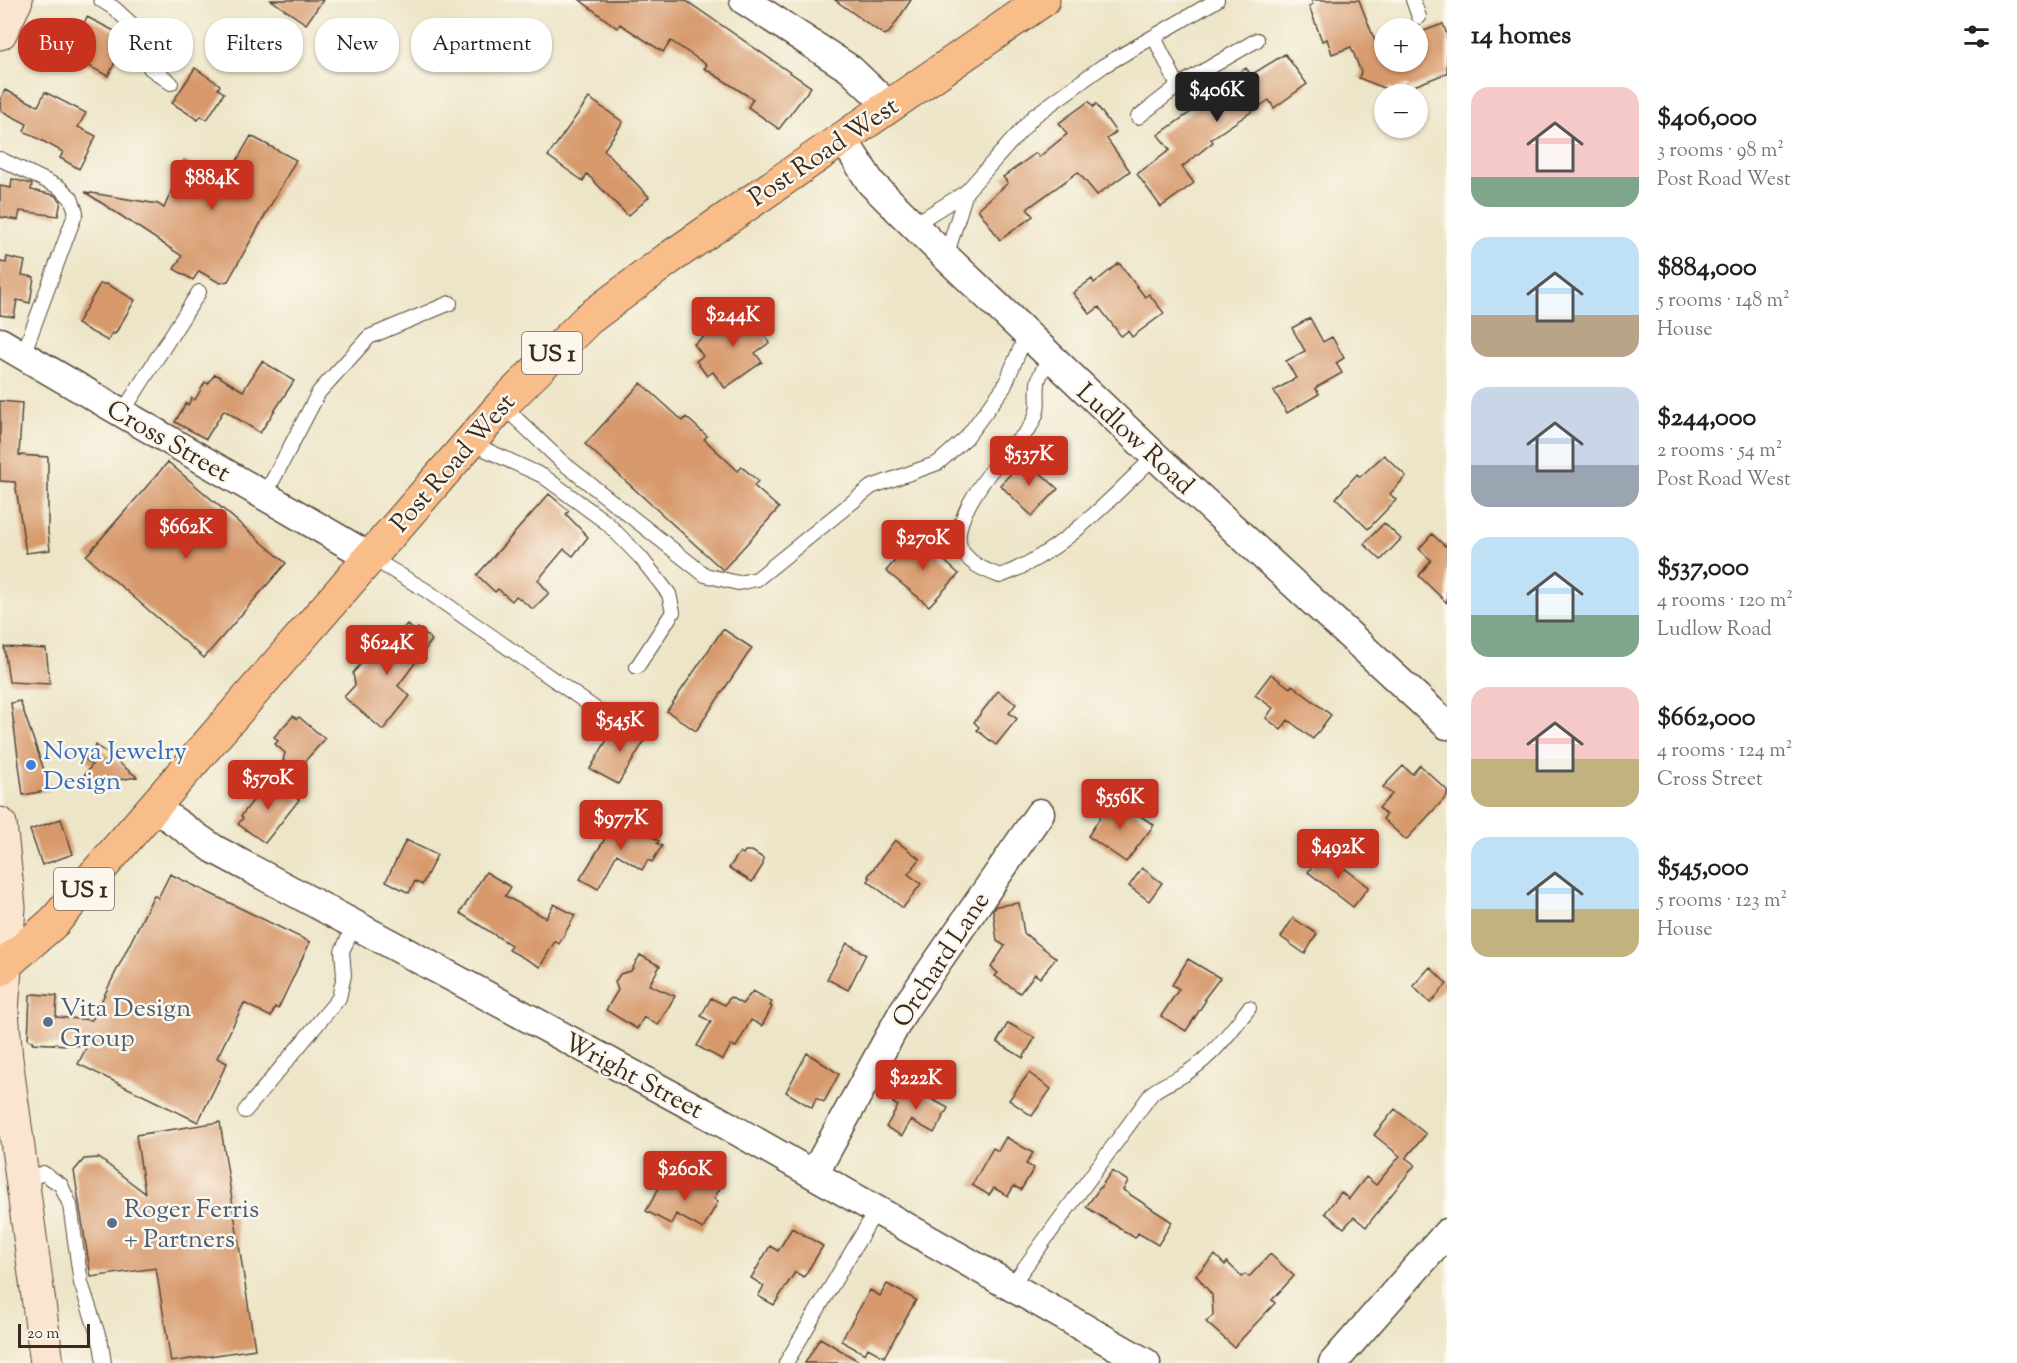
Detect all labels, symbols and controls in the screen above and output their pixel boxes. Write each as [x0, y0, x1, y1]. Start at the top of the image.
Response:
chip: Buy [18, 18, 96, 72]
chip: Rent [108, 18, 193, 72]
chip: Filters [205, 18, 303, 72]
chip: New [315, 18, 399, 72]
chip: Apartment [411, 18, 552, 72]
map controls [1374, 18, 1428, 138]
button: + [1374, 18, 1428, 72]
text: 14 homes [1471, 18, 1571, 55]
icon: filters [1960, 20, 1993, 53]
pin: $406K [1175, 72, 1259, 123]
text: $406K [1189, 77, 1245, 106]
button: − [1374, 84, 1428, 138]
street label: Post Road West [742, 89, 907, 217]
text: $406,000 [1657, 100, 1757, 137]
icon: home [1519, 111, 1591, 183]
text: 3 rooms · 98 m² [1657, 137, 1784, 166]
pin: $884K [170, 160, 254, 211]
text: $884K [184, 165, 240, 194]
text: Post Road West [1657, 166, 1791, 195]
text: $884,000 [1657, 250, 1757, 287]
icon: home [1519, 261, 1591, 333]
text: 5 rooms · 148 m² [1657, 287, 1790, 316]
pin: $244K [691, 297, 775, 348]
text: $244K [706, 302, 760, 331]
text: House [1657, 316, 1712, 345]
road number: US 1 [522, 332, 582, 374]
street label: Ludlow Road [1067, 375, 1202, 504]
street label: Post Road West [383, 386, 525, 541]
street label: Cross Street [99, 392, 237, 493]
text: $244,000 [1657, 400, 1756, 437]
icon: home [1519, 411, 1591, 483]
pin: $537K [987, 436, 1071, 487]
text: 2 rooms · 54 m² [1657, 437, 1782, 466]
text: $537K [1004, 441, 1054, 470]
text: Post Road West [1657, 466, 1791, 495]
pin: $662K [144, 509, 228, 560]
text: $662K [159, 514, 213, 543]
pin: $270K [881, 520, 965, 571]
text: $270K [896, 525, 950, 554]
text: $537,000 [1657, 550, 1749, 587]
icon: home [1519, 561, 1591, 633]
text: 4 rooms · 120 m² [1657, 587, 1793, 616]
text: Ludlow Road [1657, 616, 1772, 645]
pin: $624K [345, 625, 429, 676]
text: $624K [360, 630, 414, 659]
text: $662,000 [1657, 700, 1756, 737]
pin: $545K [578, 702, 662, 753]
text: $545K [596, 707, 644, 736]
icon: home [1519, 711, 1591, 783]
place label: Noya Jewelry Design [43, 734, 187, 801]
text: 4 rooms · 124 m² [1657, 737, 1792, 766]
marker: Noya Jewelry Design [24, 758, 38, 772]
pin: $570K [226, 760, 310, 811]
text: $570K [242, 765, 294, 794]
text: Cross Street [1657, 766, 1763, 795]
pin: $556K [1078, 779, 1162, 830]
text: $556K [1096, 784, 1144, 813]
pin: $977K [579, 800, 663, 851]
text: $977K [594, 805, 648, 834]
pin: $492K [1296, 829, 1380, 880]
text: $492K [1311, 834, 1365, 863]
text: $545,000 [1657, 850, 1749, 887]
icon: home [1519, 861, 1591, 933]
road number: US 1 [54, 868, 114, 910]
street label: Orchard Lane [884, 885, 1000, 1036]
text: 5 rooms · 123 m² [1657, 887, 1787, 916]
text: House [1657, 916, 1712, 945]
place label: Vita Design Group [60, 991, 191, 1058]
marker: Vita Design Group [41, 1015, 55, 1029]
street label: Wright Street [556, 1025, 709, 1130]
pin: $222K [874, 1060, 958, 1111]
text: $222K [889, 1065, 943, 1094]
pin: $260K [643, 1151, 727, 1202]
text: $260K [657, 1156, 713, 1185]
place label: Roger Ferris + Partners [124, 1192, 259, 1259]
marker: Roger Ferris + Partners [105, 1216, 119, 1230]
scale bar [18, 1321, 90, 1348]
text: 20 m [27, 1323, 60, 1346]

